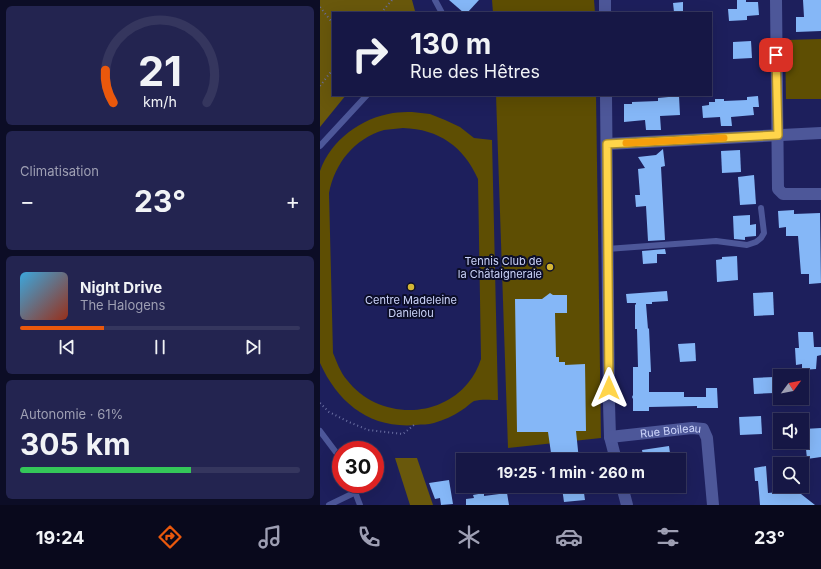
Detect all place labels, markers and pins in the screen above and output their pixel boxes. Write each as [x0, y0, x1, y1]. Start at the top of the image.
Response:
pin [759, 38, 793, 72]
place label: Tennis Club de la Châtaigneraie [458, 254, 542, 281]
marker: Tennis Club de la Châtaigneraie [545, 262, 555, 272]
marker: Centre Madeleine Danielou [406, 282, 416, 292]
place label: Centre Madeleine Danielou [365, 293, 457, 320]

